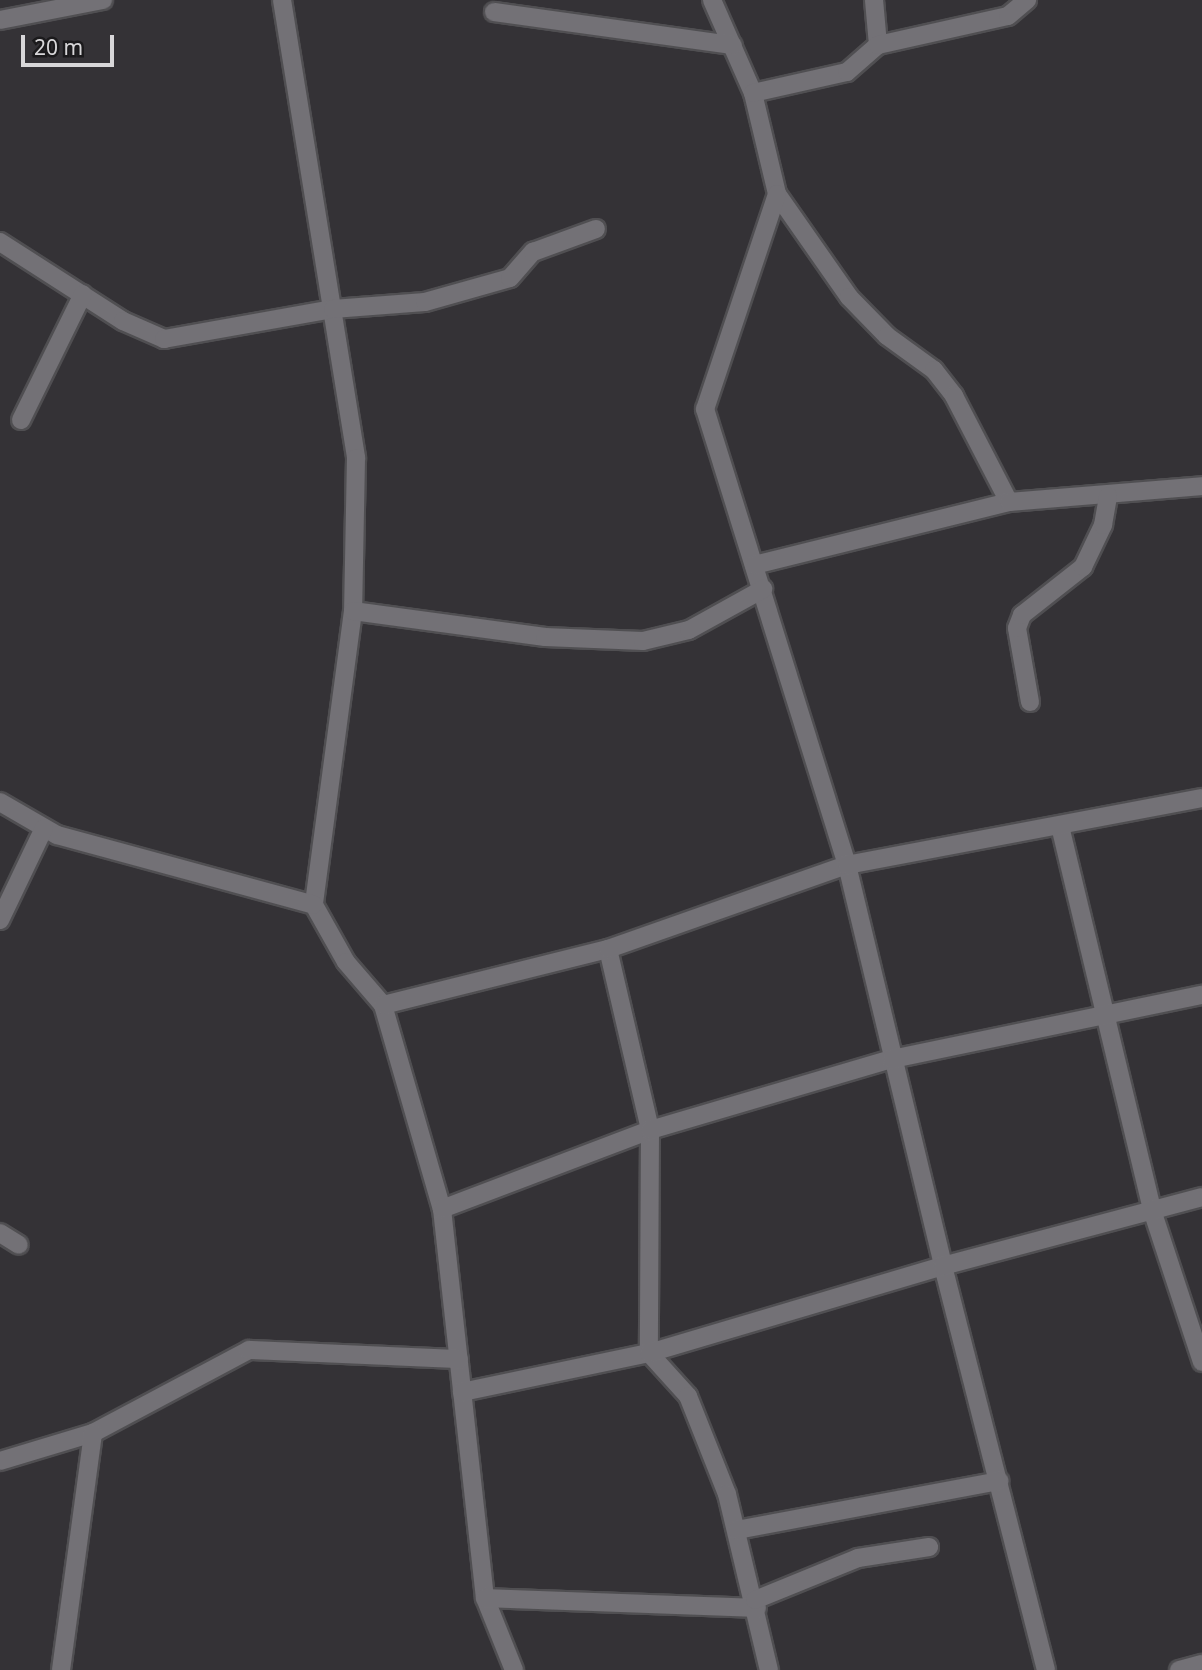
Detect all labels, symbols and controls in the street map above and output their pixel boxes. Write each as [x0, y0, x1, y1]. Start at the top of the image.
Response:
scale bar [24, 21, 117, 65]
text: 20 m [34, 33, 83, 61]

